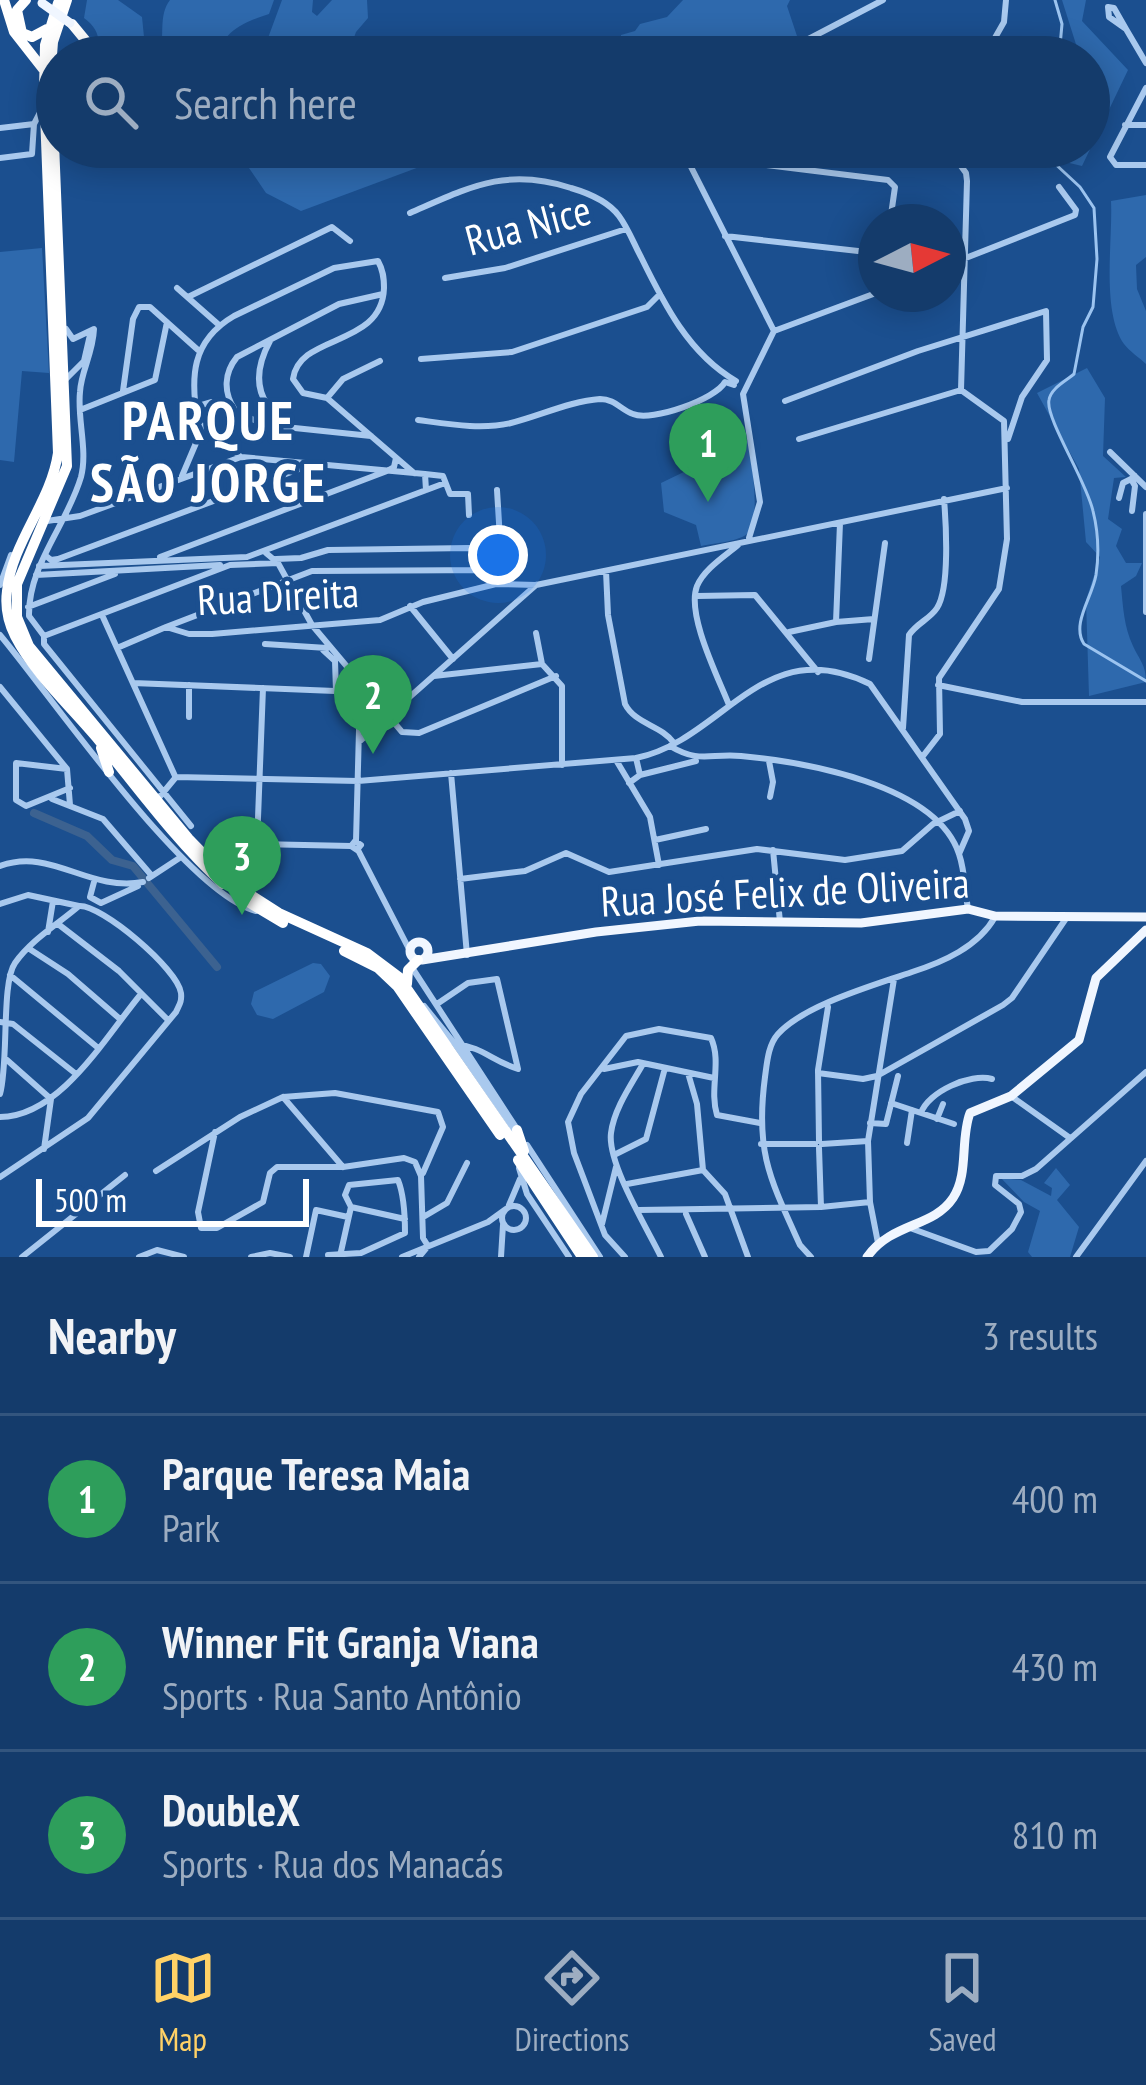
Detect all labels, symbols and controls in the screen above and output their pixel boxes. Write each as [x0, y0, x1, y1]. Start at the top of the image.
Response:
search box [36, 36, 1110, 168]
icon: search [78, 69, 144, 135]
text: Search here [174, 73, 357, 131]
street label: Rua Nice [459, 181, 597, 268]
north arrow [858, 204, 966, 312]
district label: PARQUE SÃO JORGE [90, 385, 328, 517]
pin: 1 [669, 403, 747, 502]
your location [468, 525, 528, 585]
street label: Rua Direita [196, 564, 360, 627]
pin: 2 [334, 655, 412, 754]
pin: 3 [203, 816, 281, 915]
street label: Rua José Felix de Oliveira [599, 854, 971, 929]
scale bar [36, 1173, 309, 1226]
text: 500 m [54, 1178, 127, 1221]
text: Nearby [48, 1302, 176, 1368]
text: 3 results [982, 1310, 1098, 1361]
text: Parque Teresa Maia [162, 1444, 470, 1502]
text: 1 [78, 1473, 96, 1524]
text: 400 m [1012, 1473, 1098, 1524]
text: Park [162, 1502, 220, 1553]
text: Winner Fit Granja Viana [162, 1612, 539, 1670]
text: 2 [78, 1641, 96, 1692]
text: 430 m [1012, 1641, 1098, 1692]
text: Sports · Rua Santo Antônio [162, 1670, 522, 1721]
text: DoubleX [162, 1780, 300, 1838]
text: 3 [78, 1809, 96, 1860]
text: 810 m [1012, 1809, 1098, 1860]
text: Sports · Rua dos Manacás [162, 1838, 503, 1889]
tab: Map [150, 1945, 216, 2060]
tab: Directions [515, 1945, 629, 2060]
tab: Saved [928, 1945, 996, 2060]

